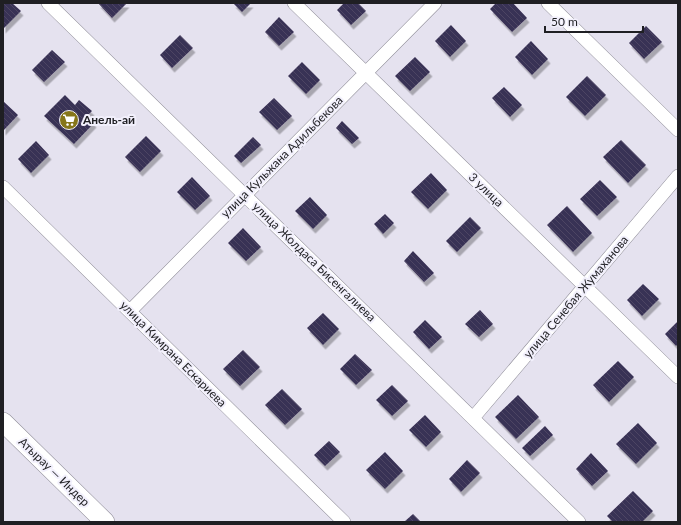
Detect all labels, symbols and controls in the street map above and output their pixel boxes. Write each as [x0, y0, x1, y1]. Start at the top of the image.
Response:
scale bar [545, 8, 643, 34]
text: 50 m [551, 14, 578, 29]
street label: улица Кульжана Адильбекова [218, 93, 346, 221]
supermarket icon: Анель-ай [58, 109, 80, 131]
place label: Анель-ай [82, 112, 135, 127]
street label: 3 улица [466, 169, 507, 210]
street label: улица Жолдаса Бисенгалиева [250, 199, 379, 325]
street label: улица Сенебая Жумаханова [520, 232, 631, 361]
street label: улица Кимрана Ескариева [117, 297, 230, 410]
street label: Атырау — Индер [16, 434, 93, 509]

